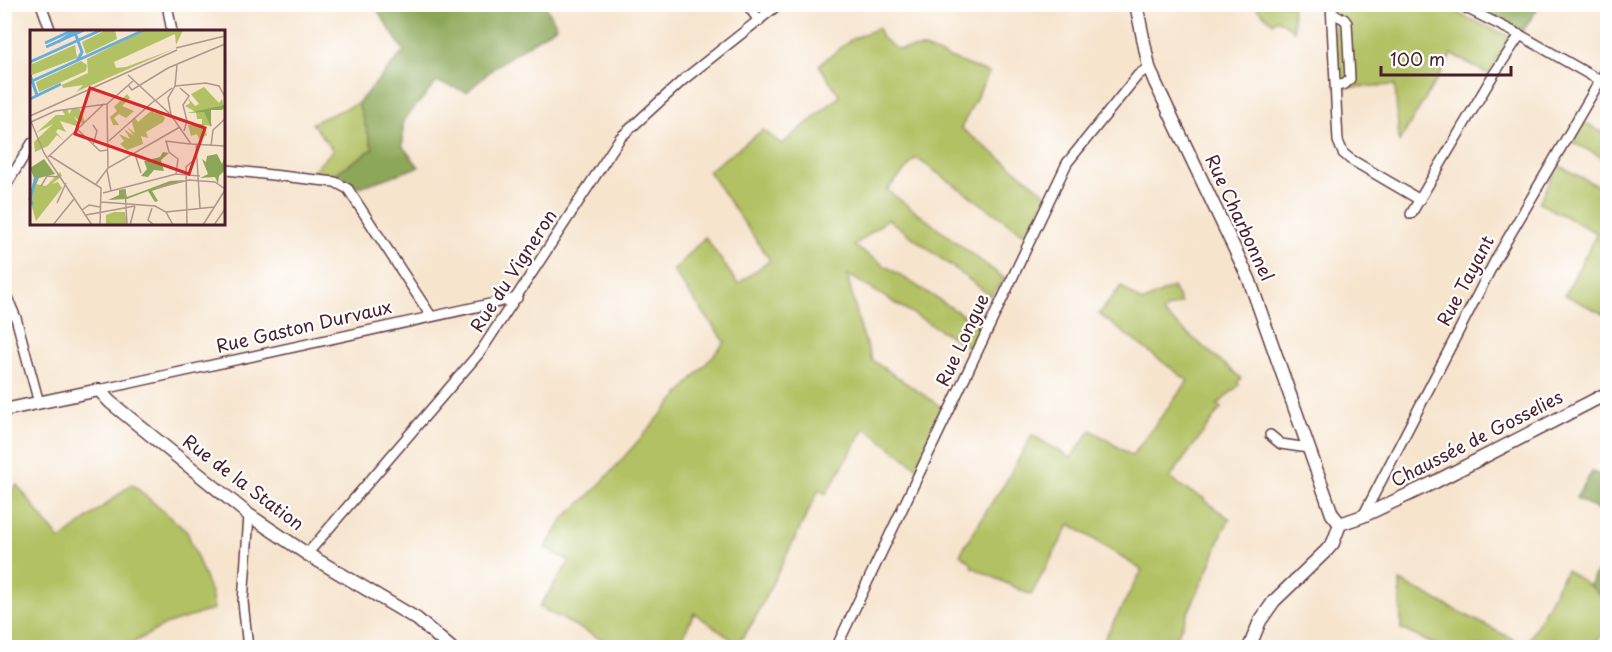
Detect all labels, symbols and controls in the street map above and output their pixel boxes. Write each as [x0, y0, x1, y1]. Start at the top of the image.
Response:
inset map [30, 30, 225, 225]
scale bar [1381, 39, 1512, 77]
text: 100 m [1390, 45, 1445, 72]
street label: Rue Charbonnel [1199, 150, 1282, 285]
street label: Rue du Vigneron [463, 203, 563, 337]
street label: Rue Tayant [1429, 230, 1500, 330]
street label: Rue Longue [928, 288, 995, 390]
street label: Rue Gaston Durvaux [213, 292, 394, 359]
street label: Chaussée de Gosselies [1386, 383, 1567, 493]
street label: Rue de la Station [178, 427, 310, 536]

